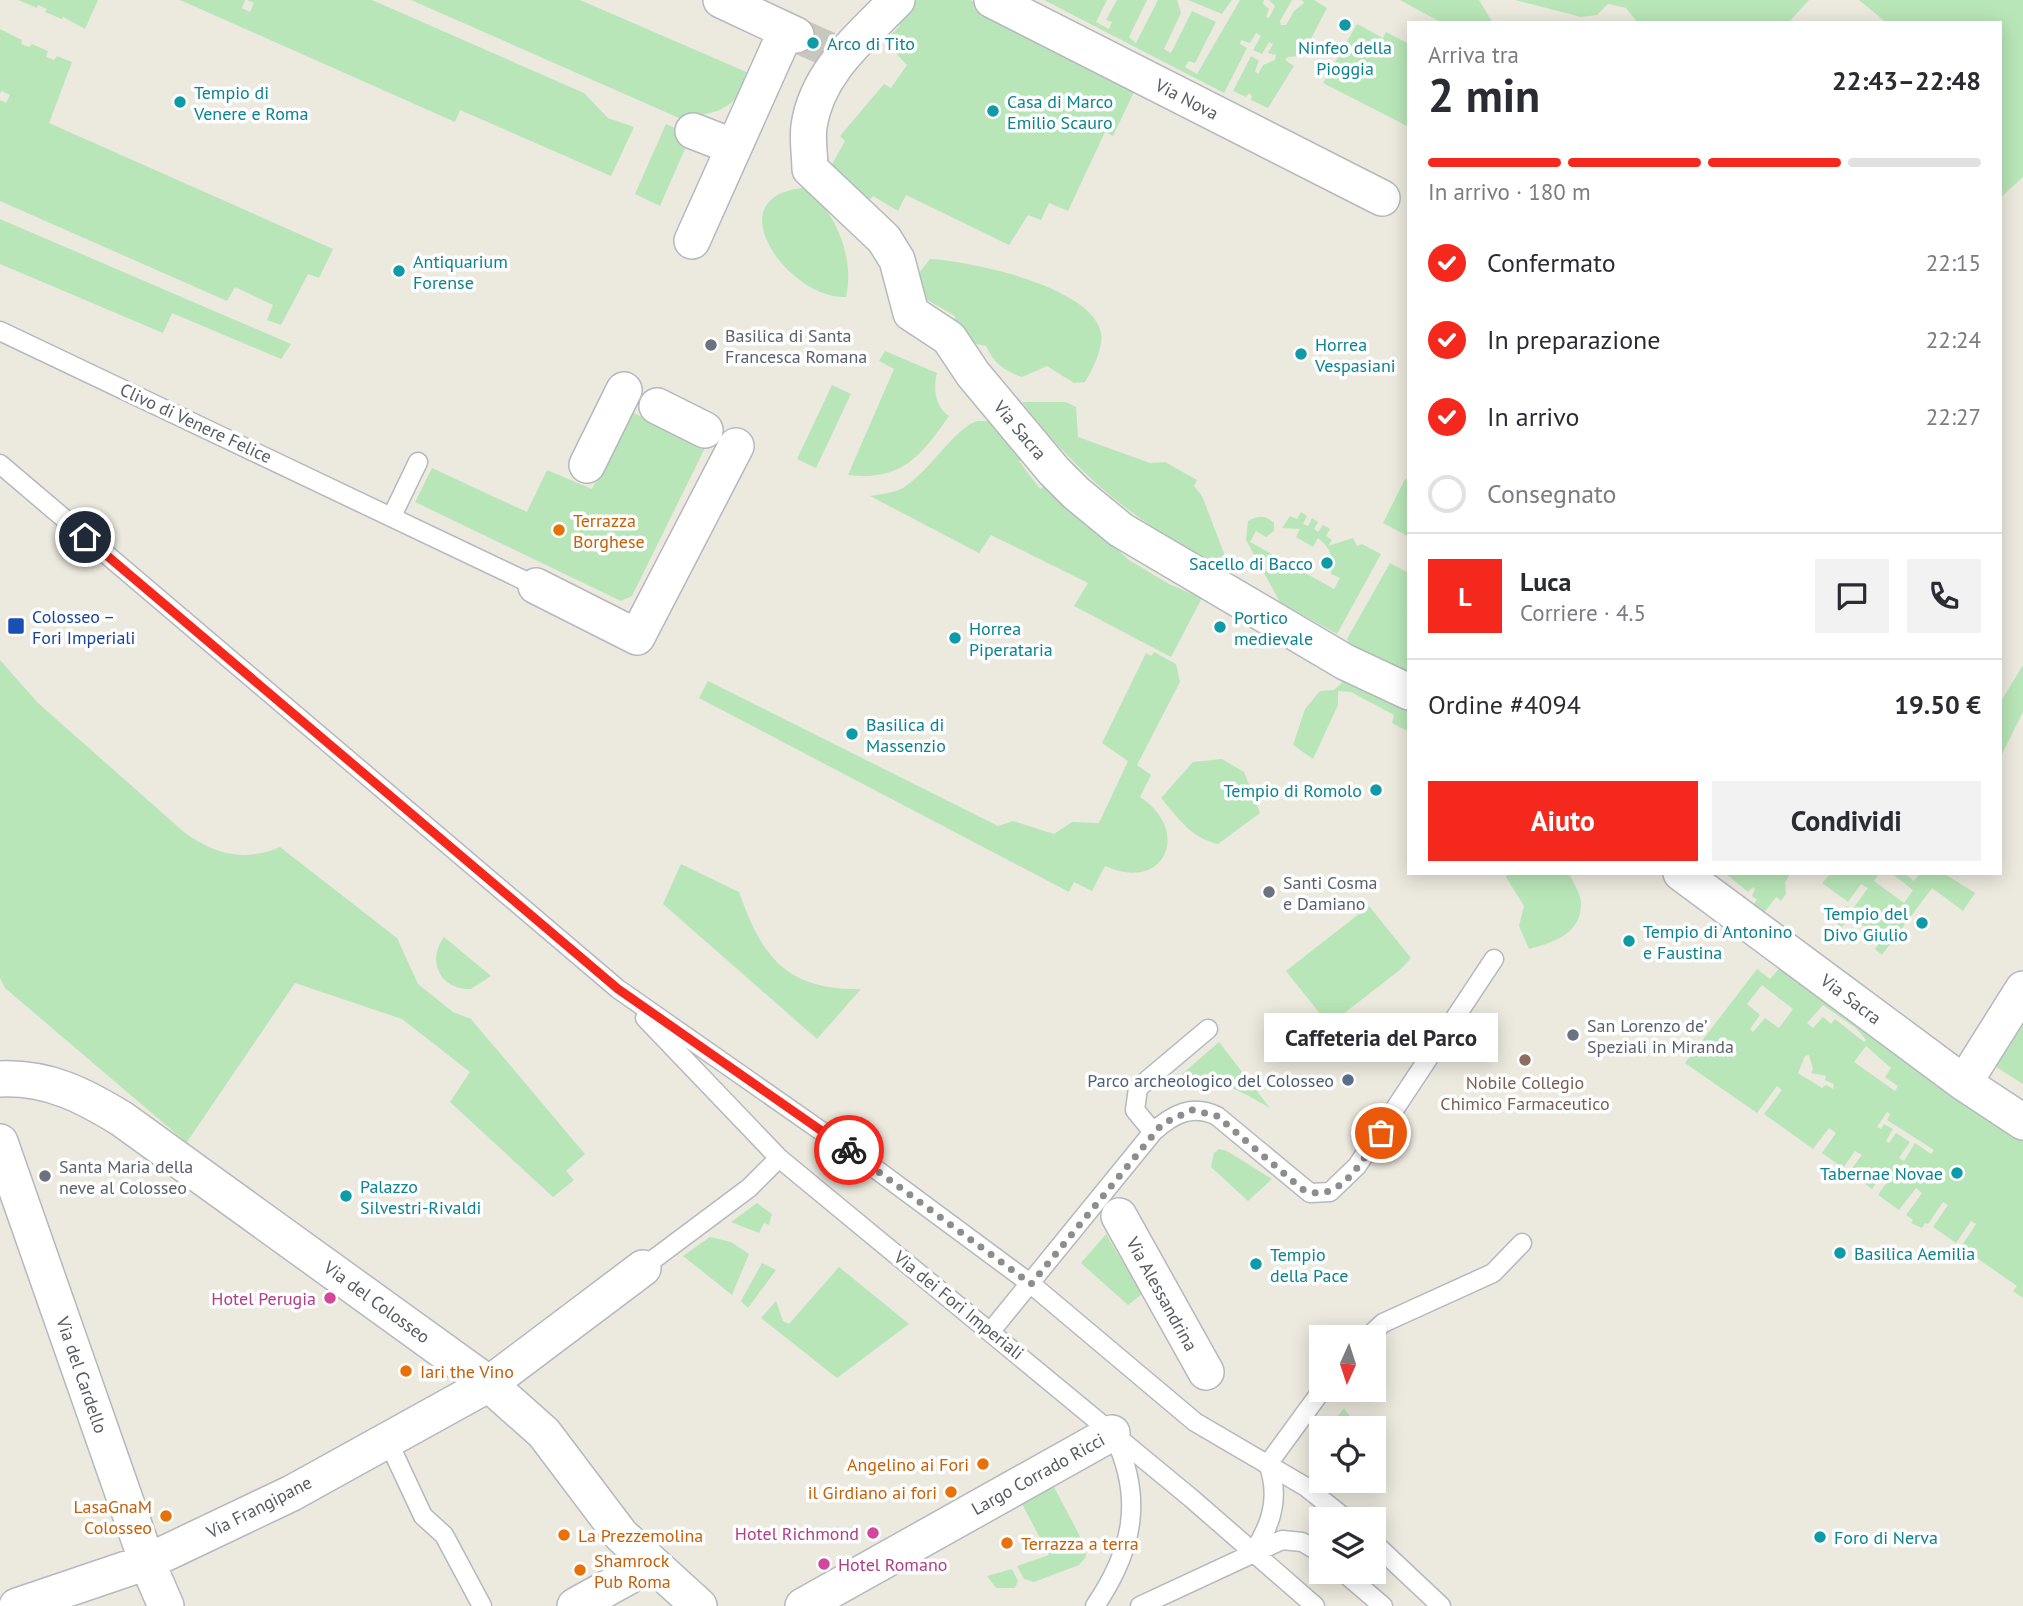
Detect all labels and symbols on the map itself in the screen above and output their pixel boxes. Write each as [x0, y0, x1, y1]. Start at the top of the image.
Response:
marker: Ninfeo della Pioggia [1337, 17, 1353, 33]
place label: Arco di Tito [827, 32, 915, 55]
marker: Arco di Tito [805, 35, 821, 51]
place label: Ninfeo della Pioggia [1298, 36, 1392, 80]
street label: Via Nova [1151, 73, 1222, 125]
place label: Tempio di Venere e Roma [193, 81, 308, 125]
place label: Casa di Marco Emilio Scauro [1007, 90, 1113, 134]
marker: Tempio di Venere e Roma [172, 94, 188, 110]
marker: Casa di Marco Emilio Scauro [985, 103, 1001, 119]
place label: Antiquarium Forense [413, 250, 508, 294]
marker: Antiquarium Forense [391, 263, 407, 279]
place label: Basilica di Santa Francesca Romana [725, 324, 867, 368]
place label: Horrea Vespasiani [1314, 333, 1396, 377]
marker: Basilica di Santa Francesca Romana [703, 337, 719, 353]
marker: Horrea Vespasiani [1293, 346, 1309, 362]
street label: Clivo di Venere Felice [116, 378, 276, 468]
street label: Via Sacra [988, 395, 1051, 464]
pin [55, 507, 115, 567]
place label: Terrazza Borghese [573, 509, 645, 553]
marker: Terrazza Borghese [551, 522, 567, 538]
place label: Sacello di Bacco [1189, 552, 1313, 575]
marker: Sacello di Bacco [1319, 555, 1335, 571]
place label: Colosseo – Fori Imperiali [32, 605, 135, 649]
place label: Portico medievale [1234, 606, 1313, 650]
marker: Colosseo – Fori Imperiali [6, 616, 26, 636]
place label: Horrea Piperataria [969, 617, 1053, 661]
marker: Portico medievale [1212, 619, 1228, 635]
marker: Horrea Piperataria [947, 630, 963, 646]
place label: Basilica di Massenzio [866, 713, 946, 757]
marker: Basilica di Massenzio [844, 726, 860, 742]
place label: Tempio di Romolo [1224, 779, 1362, 802]
marker: Tempio di Romolo [1368, 782, 1384, 798]
place label: Santi Cosma e Damiano [1283, 871, 1377, 915]
marker: Santi Cosma e Damiano [1261, 884, 1277, 900]
place label: Tempio del Divo Giulio [1823, 902, 1909, 946]
marker: Tempio del Divo Giulio [1914, 915, 1930, 931]
place label: Tempio di Antonino e Faustina [1643, 920, 1792, 964]
marker: Tempio di Antonino e Faustina [1621, 933, 1637, 949]
street label: Via Sacra [1815, 968, 1886, 1029]
callout: Caffeteria del Parco [1264, 1014, 1498, 1063]
place label: San Lorenzo de’ Speziali in Miranda [1587, 1014, 1734, 1058]
marker: San Lorenzo de’ Speziali in Miranda [1565, 1027, 1581, 1043]
marker: Nobile Collegio Chimico Farmaceutico [1517, 1052, 1533, 1068]
place label: Parco archeologico del Colosseo [1087, 1069, 1334, 1092]
place label: Nobile Collegio Chimico Farmaceutico [1440, 1071, 1610, 1115]
marker: Parco archeologico del Colosseo [1340, 1072, 1356, 1088]
pin [1351, 1103, 1411, 1163]
courier [814, 1115, 884, 1185]
place label: Santa Maria della neve al Colosseo [59, 1155, 193, 1199]
place label: Tabernae Novae [1820, 1162, 1943, 1185]
marker: Tabernae Novae [1949, 1165, 1965, 1181]
marker: Santa Maria della neve al Colosseo [37, 1168, 53, 1184]
place label: Palazzo Silvestri-Rivaldi [360, 1175, 481, 1219]
marker: Palazzo Silvestri-Rivaldi [338, 1188, 354, 1204]
street label: Via Alessandrina [1121, 1232, 1203, 1355]
place label: Basilica Aemilia [1854, 1242, 1975, 1265]
place label: Tempio della Pace [1270, 1243, 1348, 1287]
street label: Via dei Fori Imperiali [889, 1245, 1029, 1364]
marker: Basilica Aemilia [1832, 1245, 1848, 1261]
street label: Via del Colosseo [319, 1255, 435, 1348]
marker: Tempio della Pace [1248, 1256, 1264, 1272]
place label: Hotel Perugia [211, 1287, 316, 1310]
marker: Hotel Perugia [322, 1290, 338, 1306]
street label: Via del Cardello [51, 1313, 113, 1436]
north arrow [1309, 1325, 1386, 1402]
place label: Iari the Vino [420, 1360, 514, 1383]
marker: Iari the Vino [398, 1363, 414, 1379]
street label: Largo Corrado Ricci [967, 1428, 1109, 1520]
place label: Angelino ai Fori [847, 1453, 969, 1476]
marker: Angelino ai Fori [975, 1456, 991, 1472]
street label: Via Frangipane [202, 1471, 316, 1544]
place label: il Girdiano ai fori [808, 1481, 937, 1504]
marker: il Girdiano ai fori [943, 1484, 959, 1500]
place label: LasaGnaM Colosseo [74, 1495, 152, 1539]
marker: LasaGnaM Colosseo [158, 1508, 174, 1524]
place label: Hotel Richmond [735, 1522, 859, 1545]
place label: La Prezzemolina [578, 1524, 703, 1547]
marker: Hotel Richmond [865, 1525, 881, 1541]
place label: Foro di Nerva [1834, 1526, 1938, 1549]
marker: La Prezzemolina [556, 1527, 572, 1543]
marker: Foro di Nerva [1812, 1529, 1828, 1545]
place label: Terrazza a terra [1021, 1532, 1139, 1555]
marker: Terrazza a terra [999, 1535, 1015, 1551]
place label: Shamrock Pub Roma [594, 1549, 671, 1593]
place label: Hotel Romano [838, 1553, 947, 1576]
marker: Hotel Romano [816, 1556, 832, 1572]
marker: Shamrock Pub Roma [572, 1562, 588, 1578]

